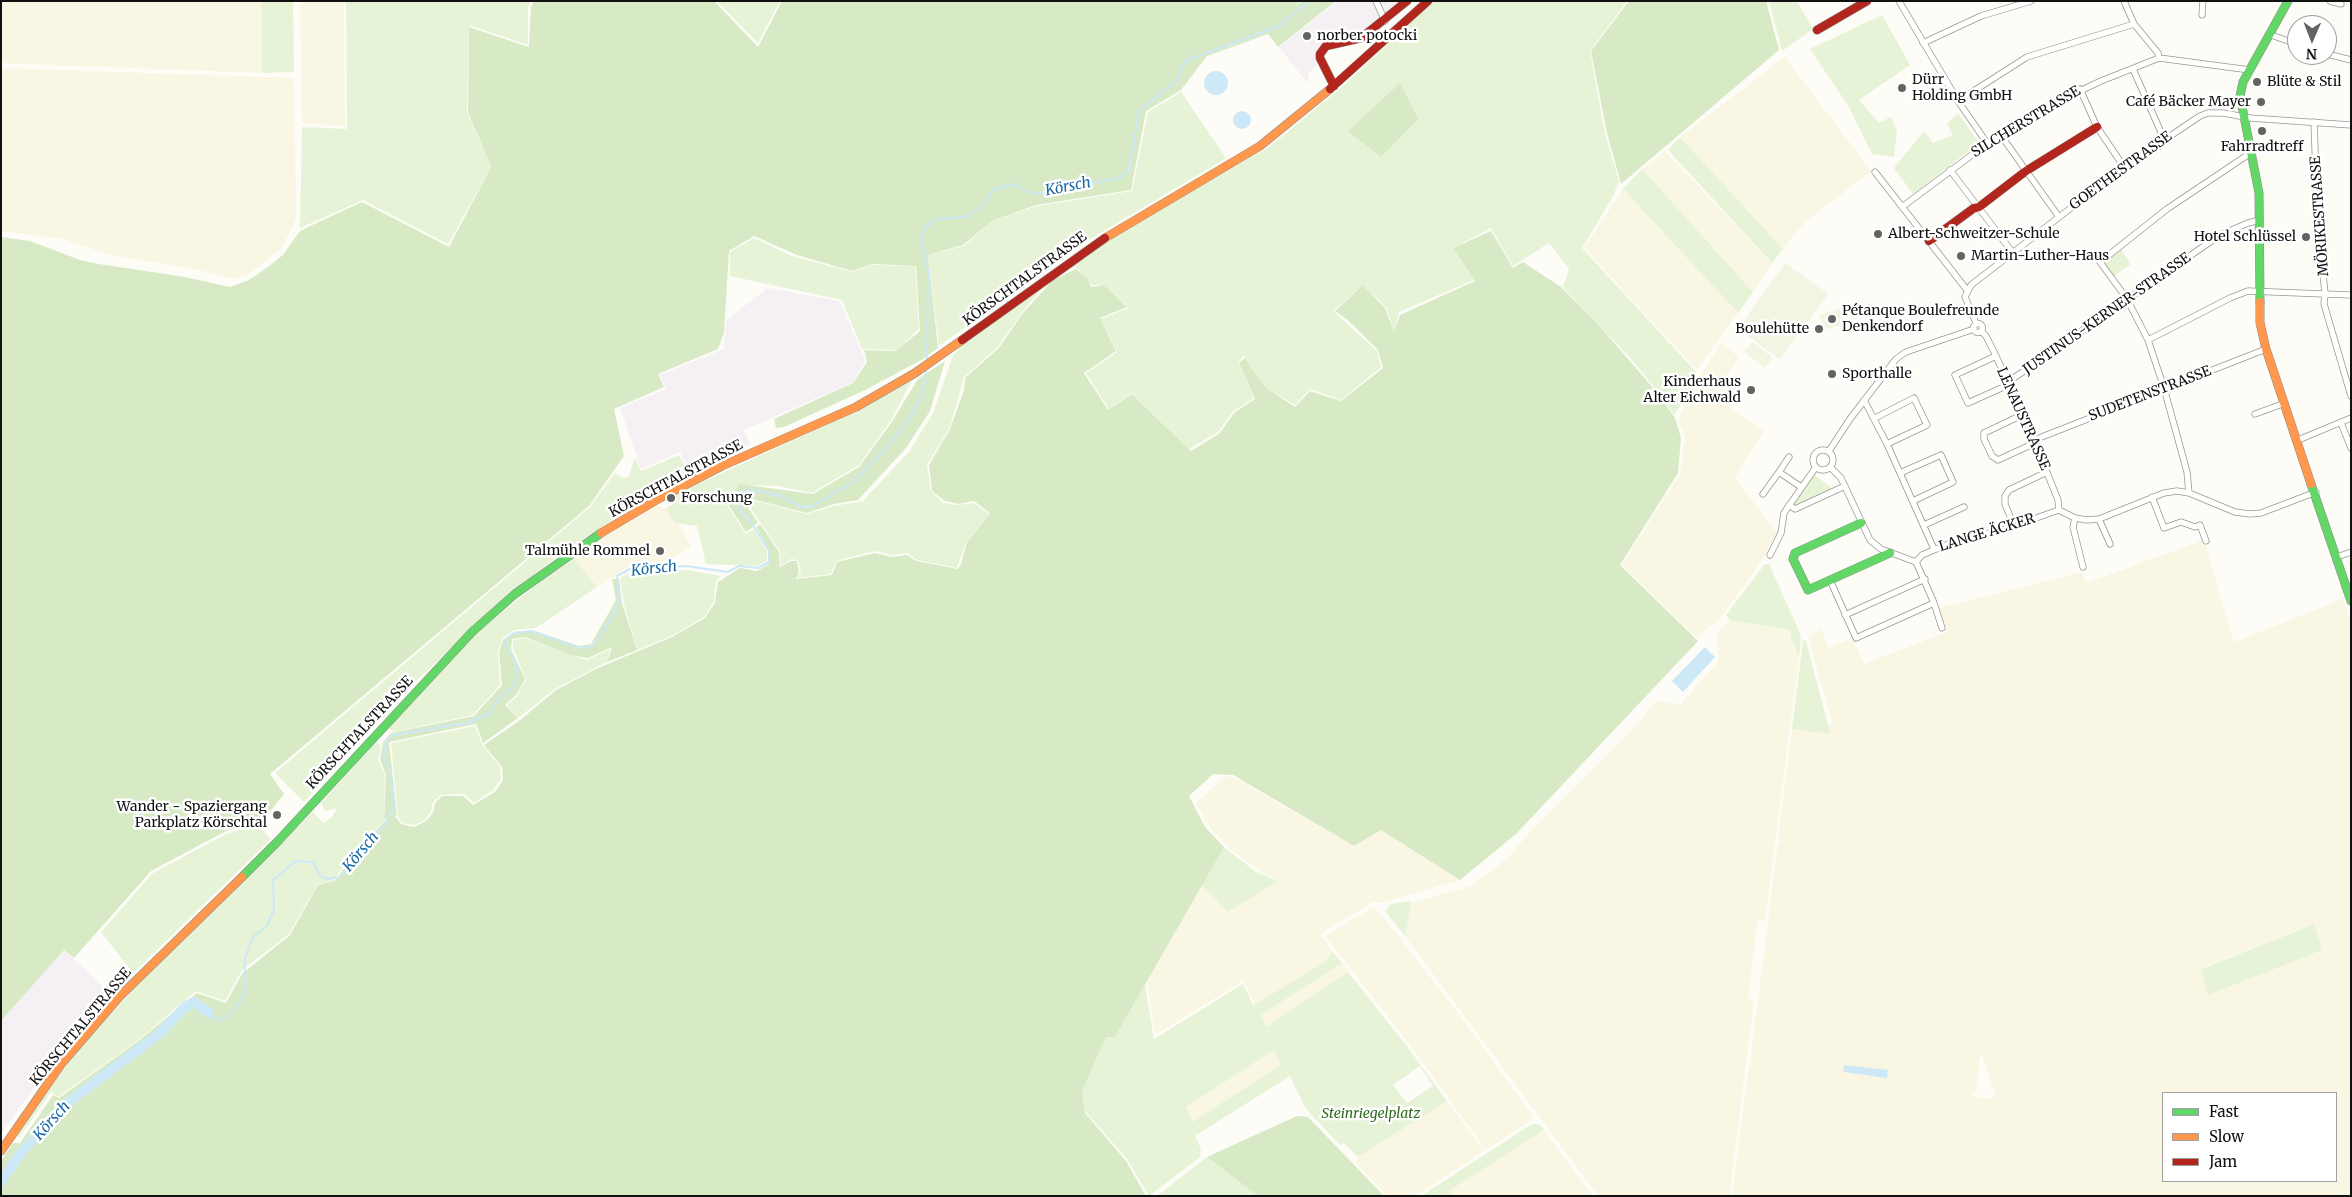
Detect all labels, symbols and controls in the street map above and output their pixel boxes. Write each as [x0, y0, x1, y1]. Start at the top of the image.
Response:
north arrow [2287, 15, 2337, 65]
place label: norber potocki [1317, 28, 1417, 44]
marker: norber potocki [1301, 30, 1313, 42]
text: N [2306, 45, 2317, 63]
place label: Dürr Holding GmbH [1912, 72, 2012, 104]
place label: Blüte & Stil [2267, 74, 2342, 90]
marker: Blüte & Stil [2251, 76, 2263, 88]
marker: Dürr Holding GmbH [1896, 82, 1908, 94]
street label: SILCHERSTRASSE [1968, 83, 2084, 161]
place label: Café Bäcker Mayer [2126, 94, 2251, 110]
marker: Café Bäcker Mayer [2255, 96, 2267, 108]
marker: Fahrradtreff [2256, 125, 2268, 137]
street label: GOETHESTRASSE [2067, 128, 2175, 214]
place label: Fahrradtreff [2221, 139, 2303, 155]
street label: MÖRIKESTRASSE [2307, 155, 2333, 277]
water label: Körsch [1044, 174, 1092, 200]
place label: Albert-Schweitzer-Schule [1888, 226, 2060, 242]
marker: Albert-Schweitzer-Schule [1872, 228, 1884, 240]
street label: KÖRSCHTALSTRASSE [960, 229, 1090, 329]
place label: Hotel Schlüssel [2194, 229, 2296, 245]
marker: Hotel Schlüssel [2300, 231, 2312, 243]
place label: Martin-Luther-Haus [1971, 248, 2109, 264]
street label: JUSTINUS-KERNER-STRASSE [2020, 249, 2194, 379]
marker: Martin-Luther-Haus [1955, 250, 1967, 262]
place label: Pétanque Boulefreunde Denkendorf [1842, 303, 1999, 336]
marker: Pétanque Boulefreunde Denkendorf [1826, 313, 1838, 325]
place label: Boulehütte [1735, 321, 1809, 337]
marker: Boulehütte [1813, 323, 1825, 335]
street label: SUDETENSTRASSE [2086, 363, 2214, 425]
street label: LENAUSTRASSE [1993, 365, 2053, 473]
place label: Sporthalle [1842, 366, 1912, 382]
marker: Sporthalle [1826, 368, 1838, 380]
place label: Kinderhaus Alter Eichwald [1643, 374, 1741, 407]
marker: Kinderhaus Alter Eichwald [1745, 384, 1757, 396]
street label: KÖRSCHTALSTRASSE [606, 437, 746, 521]
place label: Forschung [681, 490, 752, 506]
marker: Forschung [665, 492, 677, 504]
street label: LANGE ÄCKER [1937, 510, 2037, 556]
place label: Talmühle Rommel [525, 543, 650, 559]
marker: Talmühle Rommel [654, 545, 666, 557]
water label: Körsch [630, 558, 678, 580]
street label: KÖRSCHTALSTRASSE [303, 673, 417, 793]
place label: Wander - Spaziergang Parkplatz Körschtal [117, 799, 267, 832]
marker: Wander - Spaziergang Parkplatz Körschtal [271, 809, 283, 821]
water label: Körsch [339, 829, 383, 875]
street label: KÖRSCHTALSTRASSE [27, 965, 135, 1089]
legend [2162, 1092, 2337, 1182]
water label: Körsch [30, 1098, 74, 1144]
text: Fast [2209, 1102, 2239, 1121]
park label: Steinriegelplatz [1322, 1106, 1420, 1122]
text: Slow [2209, 1127, 2244, 1146]
text: Jam [2209, 1152, 2237, 1171]

